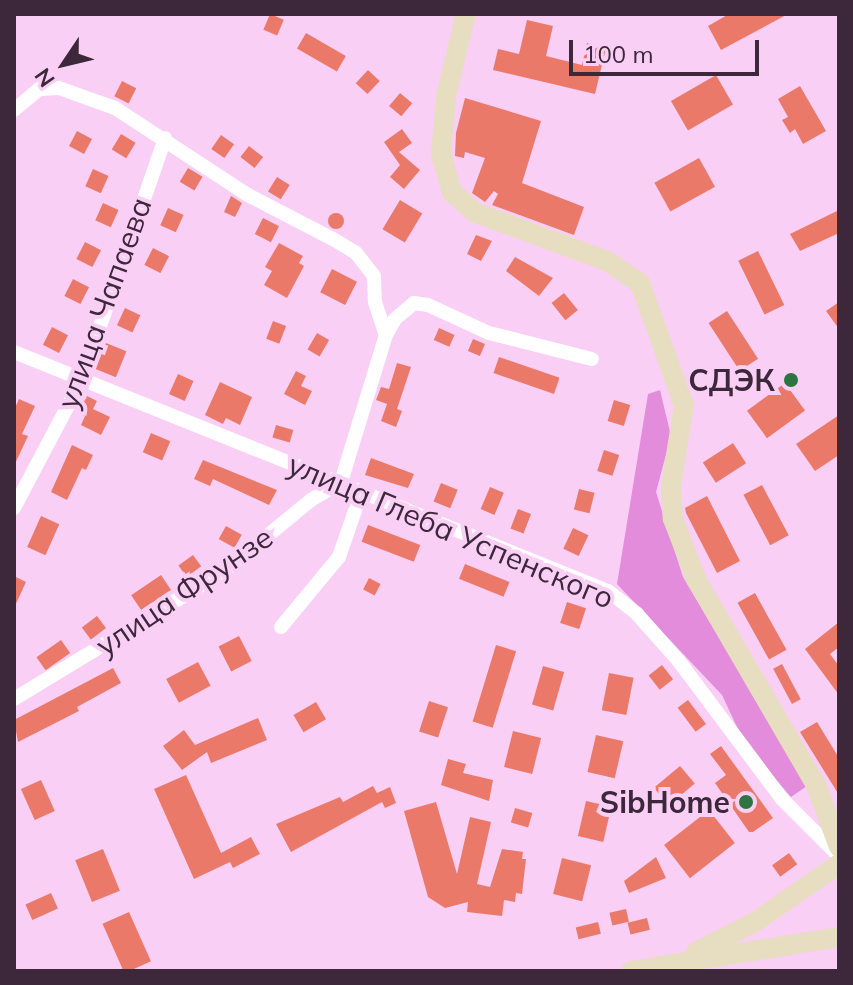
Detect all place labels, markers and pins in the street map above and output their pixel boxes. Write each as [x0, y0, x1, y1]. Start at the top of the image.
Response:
place label: СДЭК [688, 362, 775, 398]
marker: СДЭК [782, 371, 800, 389]
place label: SibHome [600, 784, 730, 820]
marker: SibHome [737, 793, 755, 811]

